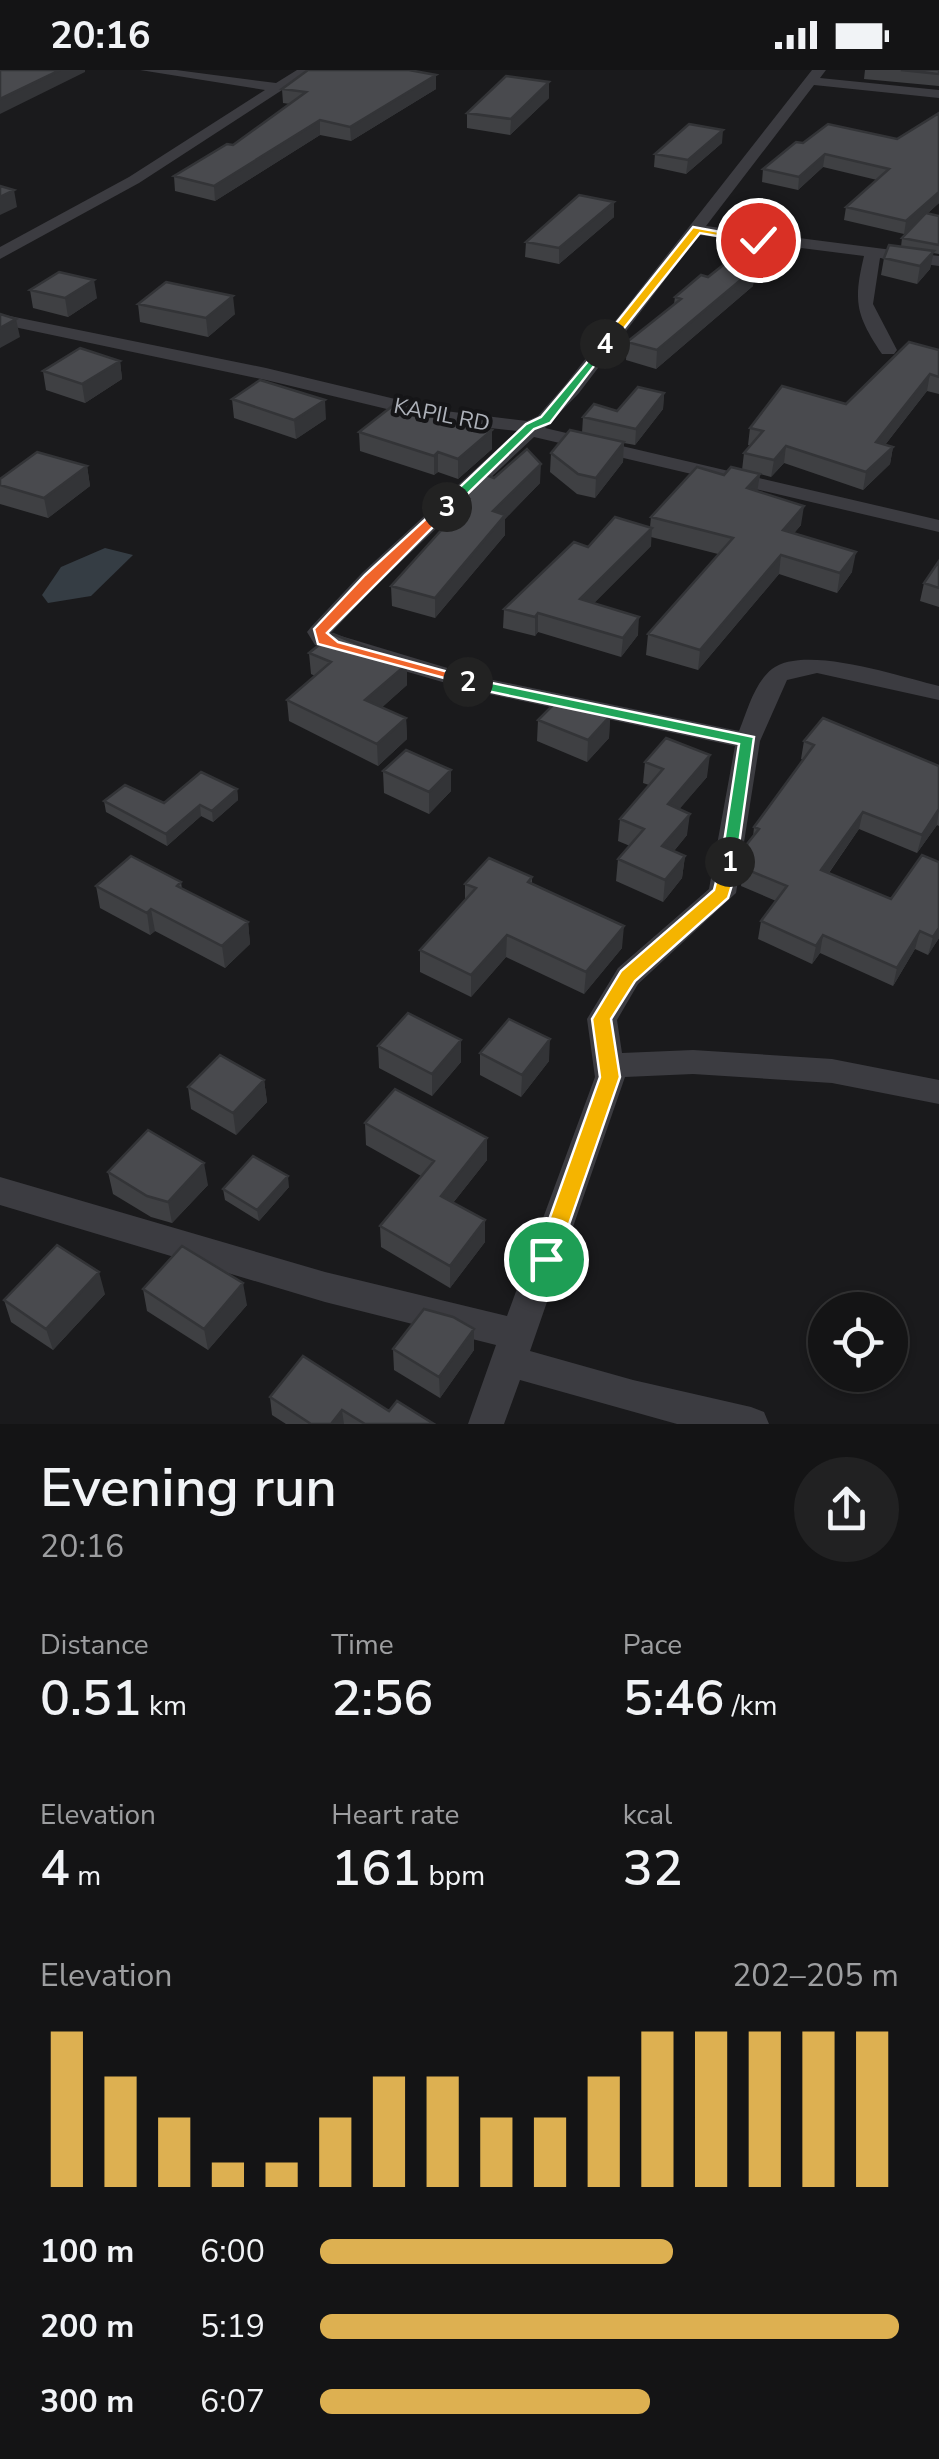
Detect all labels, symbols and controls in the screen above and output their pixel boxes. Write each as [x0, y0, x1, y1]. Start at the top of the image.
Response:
text: 20:16 [50, 10, 151, 61]
pin [716, 198, 801, 283]
icon: check [731, 213, 786, 268]
pin: 4 [580, 319, 630, 369]
text: 4 [597, 325, 613, 363]
street label: KAPIL RD [391, 391, 492, 439]
pin: 3 [422, 482, 472, 532]
text: 3 [439, 488, 455, 526]
pin: 2 [443, 657, 493, 707]
text: 2 [460, 663, 476, 701]
pin: 1 [705, 837, 755, 887]
text: 1 [722, 843, 738, 881]
pin [504, 1217, 589, 1302]
icon: arrive [519, 1232, 574, 1287]
map controls [808, 1292, 908, 1392]
button: locate [808, 1292, 908, 1392]
text: Evening run [40, 1450, 337, 1525]
button: share [794, 1457, 899, 1562]
text: 20:16 [40, 1525, 124, 1568]
text: Distance [40, 1626, 149, 1664]
text: Time [331, 1626, 394, 1664]
text: Pace [623, 1626, 682, 1664]
text: 0.51 [40, 1664, 142, 1733]
text: 2:56 [331, 1664, 433, 1733]
text: 5:46 [623, 1664, 725, 1733]
text: km [142, 1687, 187, 1725]
text: /km [725, 1687, 778, 1725]
text: Elevation [40, 1796, 156, 1834]
text: Heart rate [331, 1796, 459, 1834]
text: kcal [623, 1796, 672, 1834]
text: 4 [40, 1834, 70, 1903]
text: 161 [331, 1834, 421, 1903]
text: 32 [623, 1834, 683, 1903]
text: m [70, 1857, 101, 1895]
text: bpm [421, 1857, 485, 1895]
text: Elevation [40, 1954, 173, 1997]
text: 202–205 m [732, 1954, 899, 1997]
text: 100 m [40, 2230, 134, 2273]
text: 6:00 [200, 2230, 265, 2273]
text: 200 m [40, 2305, 134, 2348]
text: 5:19 [200, 2305, 265, 2348]
text: 300 m [40, 2380, 134, 2423]
text: 6:07 [200, 2380, 265, 2423]

